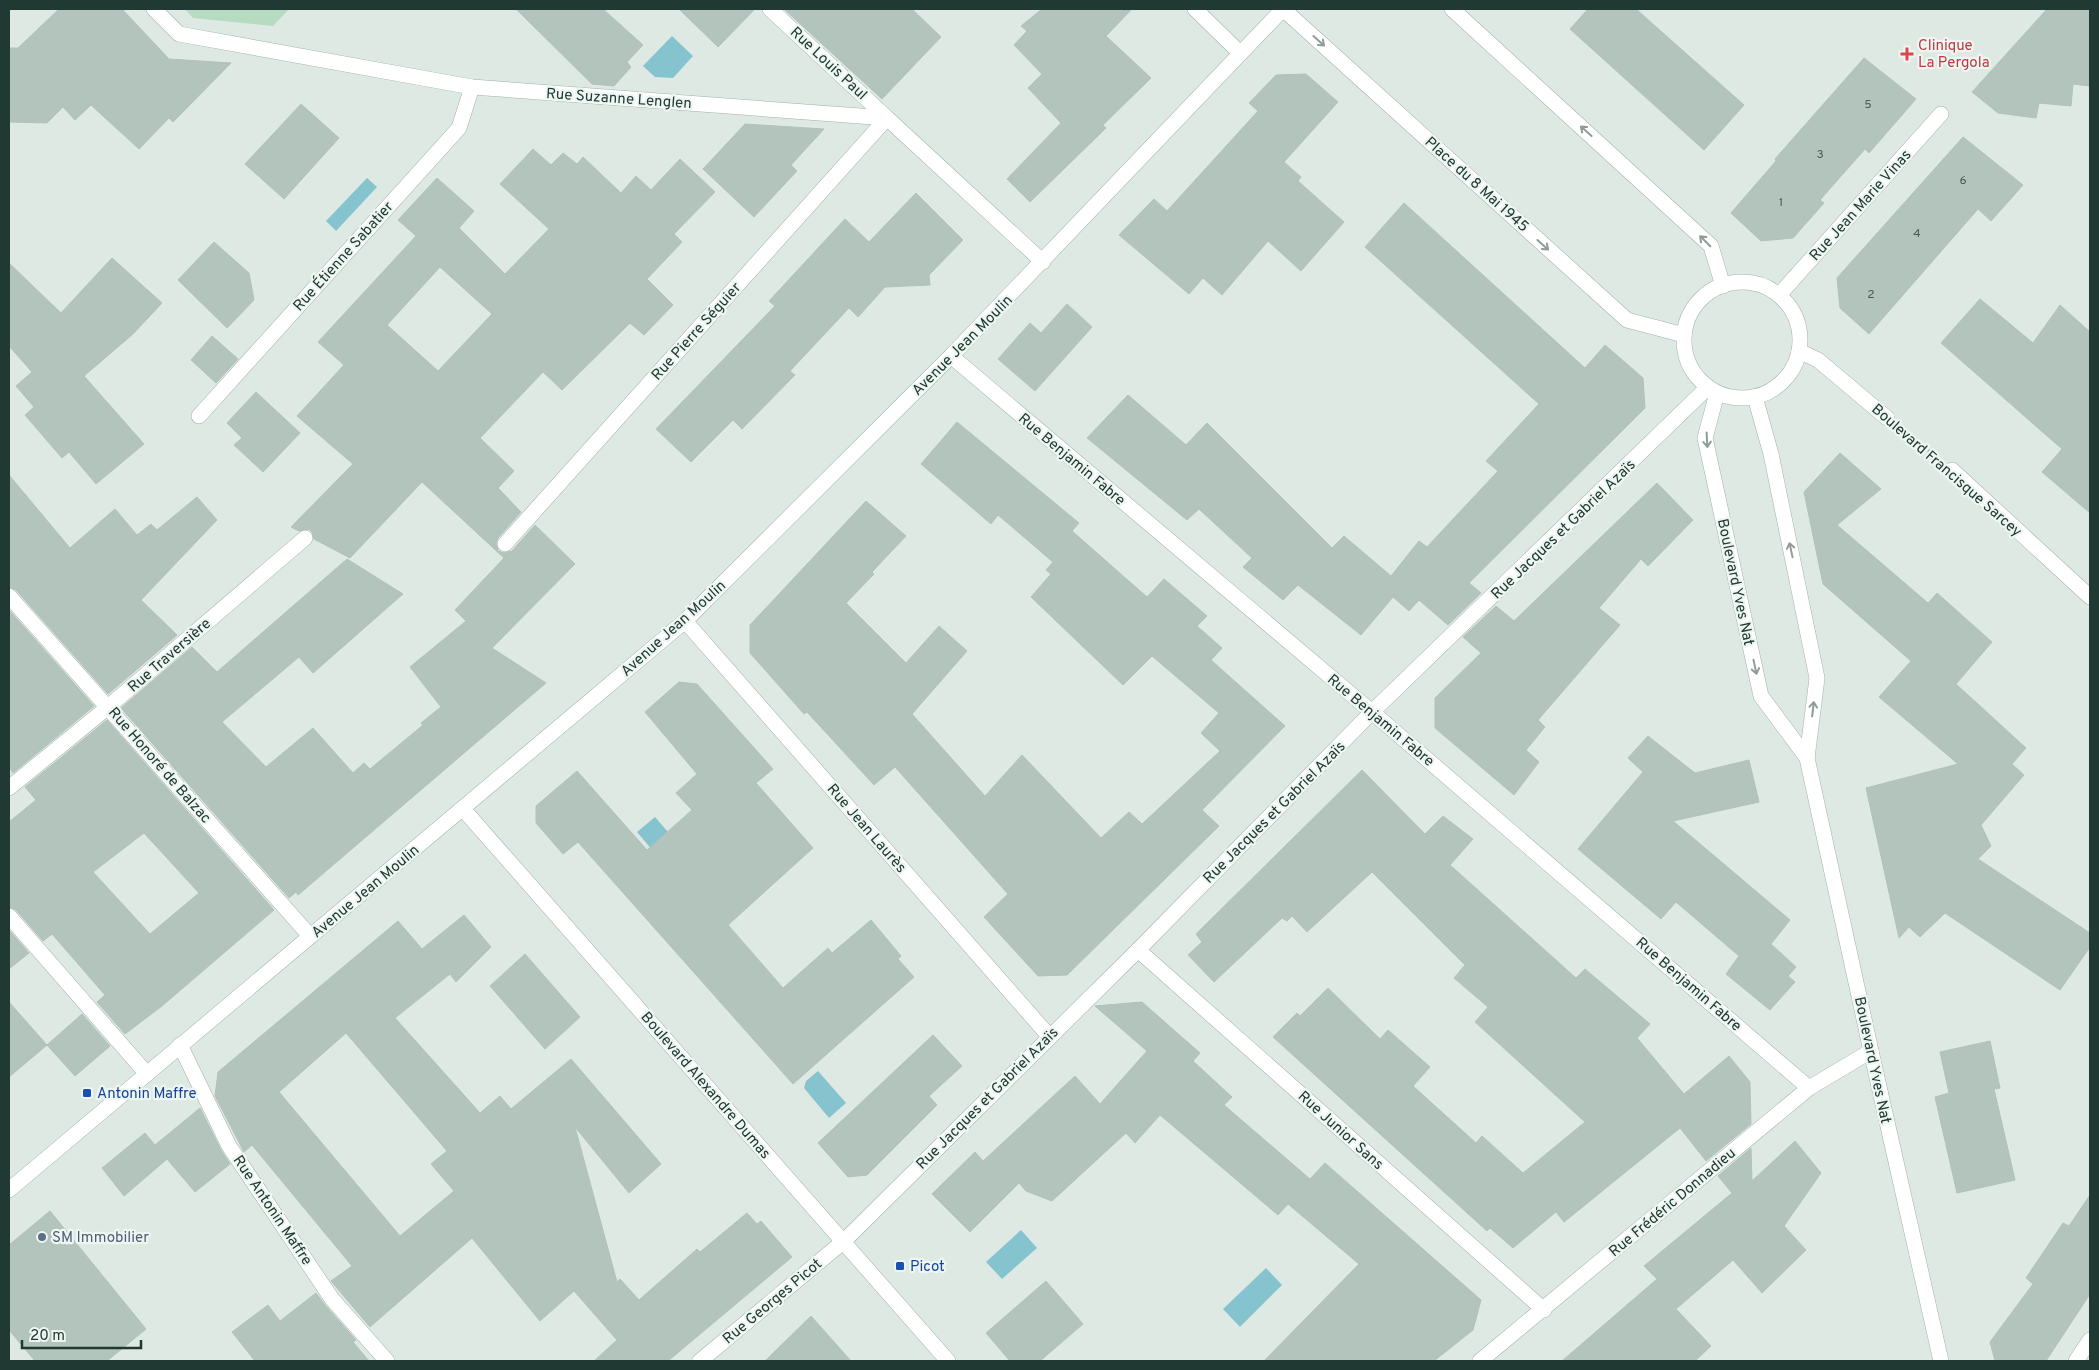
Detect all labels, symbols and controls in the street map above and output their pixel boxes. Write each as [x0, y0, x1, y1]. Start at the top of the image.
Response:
street label: Rue Louis Paul [785, 23, 871, 105]
one-way arrow [1313, 36, 1326, 47]
place label: Clinique La Pergola [1918, 37, 1990, 73]
marker: Clinique La Pergola [1900, 47, 1914, 61]
street label: Rue Suzanne Lenglen [545, 85, 692, 114]
house number: 5 [1864, 97, 1872, 113]
one-way arrow [1579, 125, 1592, 137]
street label: Place du 8 Mai 1945 [1420, 133, 1532, 237]
street label: Rue Jean Marie Vinas [1806, 146, 1916, 266]
house number: 3 [1816, 147, 1824, 163]
house number: 6 [1959, 173, 1967, 189]
house number: 1 [1779, 195, 1783, 211]
street label: Rue Étienne Sabatier [289, 197, 399, 316]
house number: 4 [1913, 226, 1921, 242]
one-way arrow [1699, 235, 1711, 247]
one-way arrow [1537, 239, 1550, 250]
street label: Rue Pierre Séguier [648, 279, 746, 385]
house number: 2 [1867, 287, 1875, 303]
street label: Avenue Jean Moulin [909, 292, 1018, 401]
street label: Boulevard Francisque Sarcey [1867, 401, 2025, 542]
street label: Rue Benjamin Fabre [1014, 410, 1129, 511]
one-way arrow [1703, 432, 1712, 448]
street label: Rue Jacques et Gabriel Azaïs [1488, 456, 1640, 604]
street label: Boulevard Yves Nat [1712, 517, 1757, 648]
one-way arrow [1785, 542, 1795, 558]
street label: Avenue Jean Moulin [617, 577, 731, 681]
street label: Rue Traversière [125, 615, 215, 697]
one-way arrow [1751, 659, 1760, 675]
street label: Rue Benjamin Fabre [1323, 671, 1438, 772]
one-way arrow [1808, 702, 1818, 718]
street label: Rue Honoré de Balzac [103, 704, 214, 828]
street label: Rue Jacques et Gabriel Azaïs [1200, 738, 1350, 888]
street label: Rue Jean Laurès [822, 781, 910, 877]
street label: Avenue Jean Moulin [308, 841, 424, 943]
street label: Rue Benjamin Fabre [1631, 934, 1745, 1036]
street label: Boulevard Yves Nat [1849, 995, 1894, 1126]
street label: Boulevard Alexandre Dumas [636, 1009, 774, 1163]
street label: Rue Jacques et Gabriel Azaïs [913, 1024, 1063, 1174]
place label: Antonin Maffre [97, 1085, 197, 1104]
marker: Antonin Maffre [81, 1087, 93, 1099]
street label: Rue Junior Sans [1293, 1088, 1387, 1175]
street label: Rue Frédéric Donnadieu [1606, 1144, 1740, 1262]
street label: Rue Antonin Maffre [228, 1152, 316, 1270]
place label: SM Immobilier [52, 1229, 149, 1248]
marker: SM Immobilier [36, 1231, 48, 1243]
street label: Rue Georges Picot [719, 1255, 826, 1349]
place label: Picot [910, 1258, 945, 1277]
marker: Picot [894, 1260, 906, 1272]
scale bar [22, 1318, 141, 1350]
text: 20 m [30, 1327, 65, 1346]

